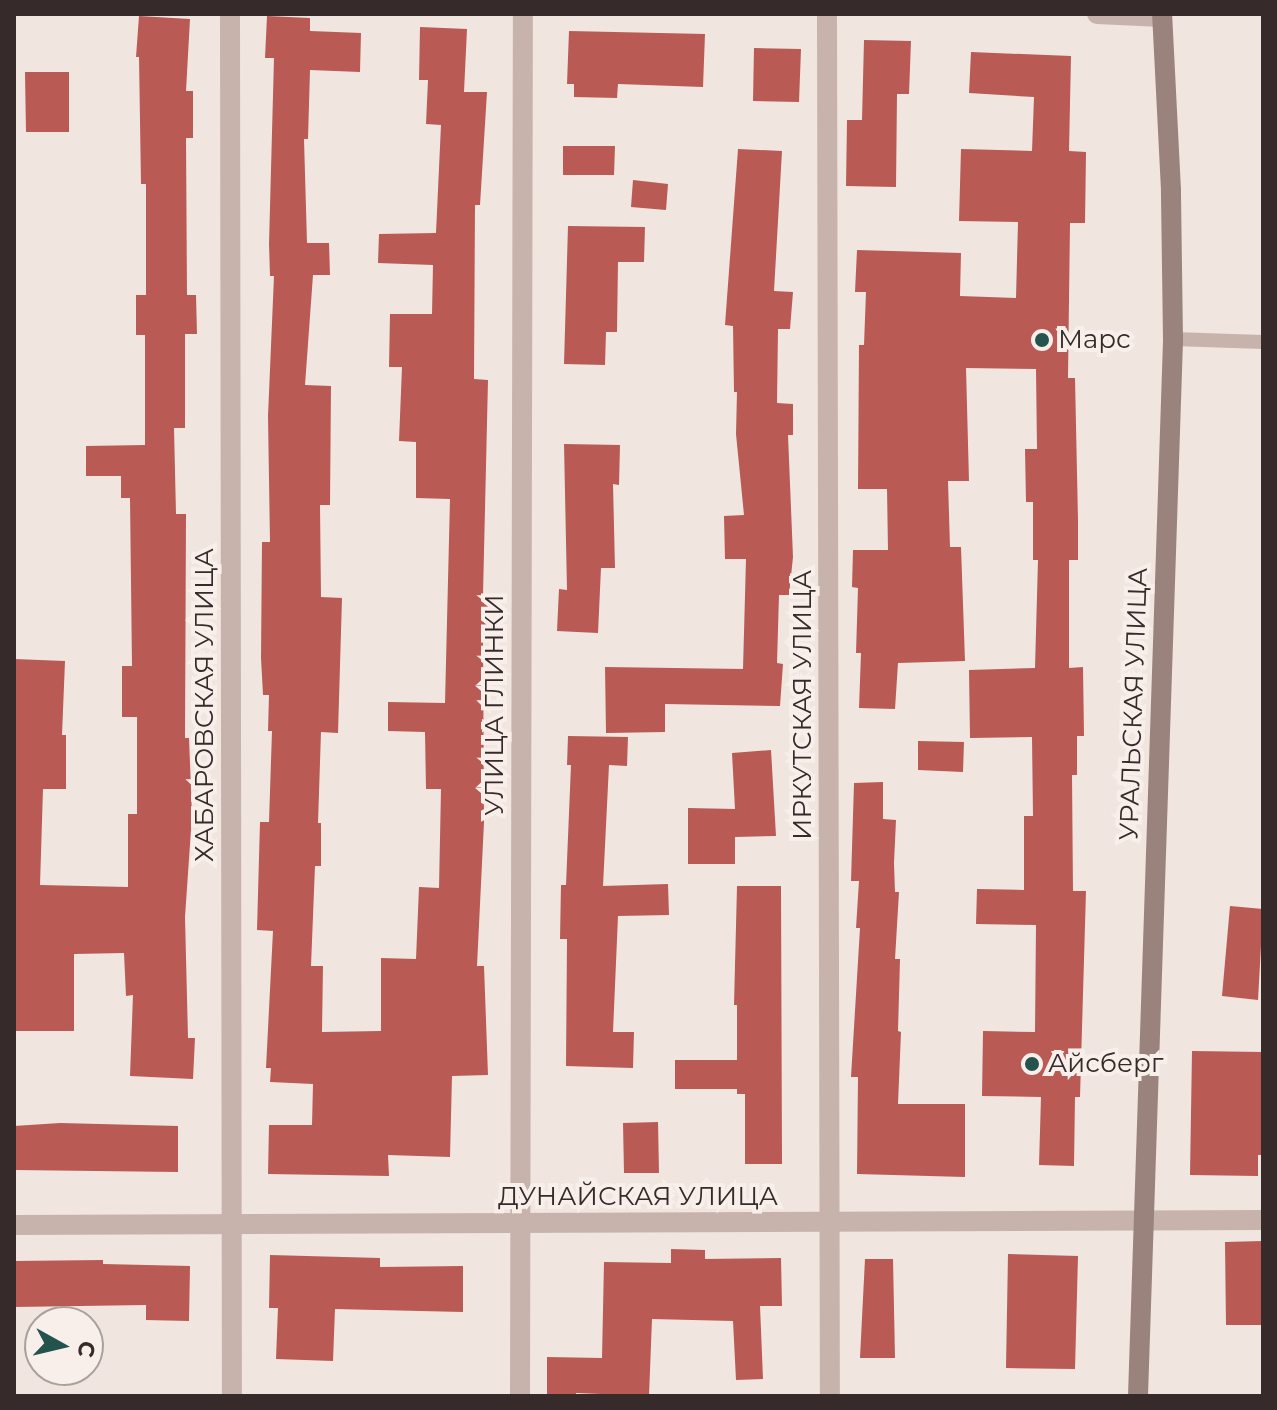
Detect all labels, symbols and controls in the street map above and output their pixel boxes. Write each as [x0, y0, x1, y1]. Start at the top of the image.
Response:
place label: Марс [1058, 324, 1131, 356]
marker: Марс [1033, 331, 1051, 349]
street label: ХАБАРОВСКАЯ УЛИЦА [189, 548, 221, 862]
street label: УРАЛЬСКАЯ УЛИЦА [1114, 567, 1154, 841]
street label: ИРКУТСКАЯ УЛИЦА [787, 570, 819, 840]
street label: УЛИЦА ГЛИНКИ [479, 594, 511, 816]
place label: Айсберг [1048, 1048, 1163, 1080]
marker: Айсберг [1023, 1055, 1041, 1073]
street label: ДУНАЙСКАЯ УЛИЦА [498, 1181, 778, 1213]
north arrow [24, 1306, 104, 1386]
text: С [72, 1339, 101, 1359]

